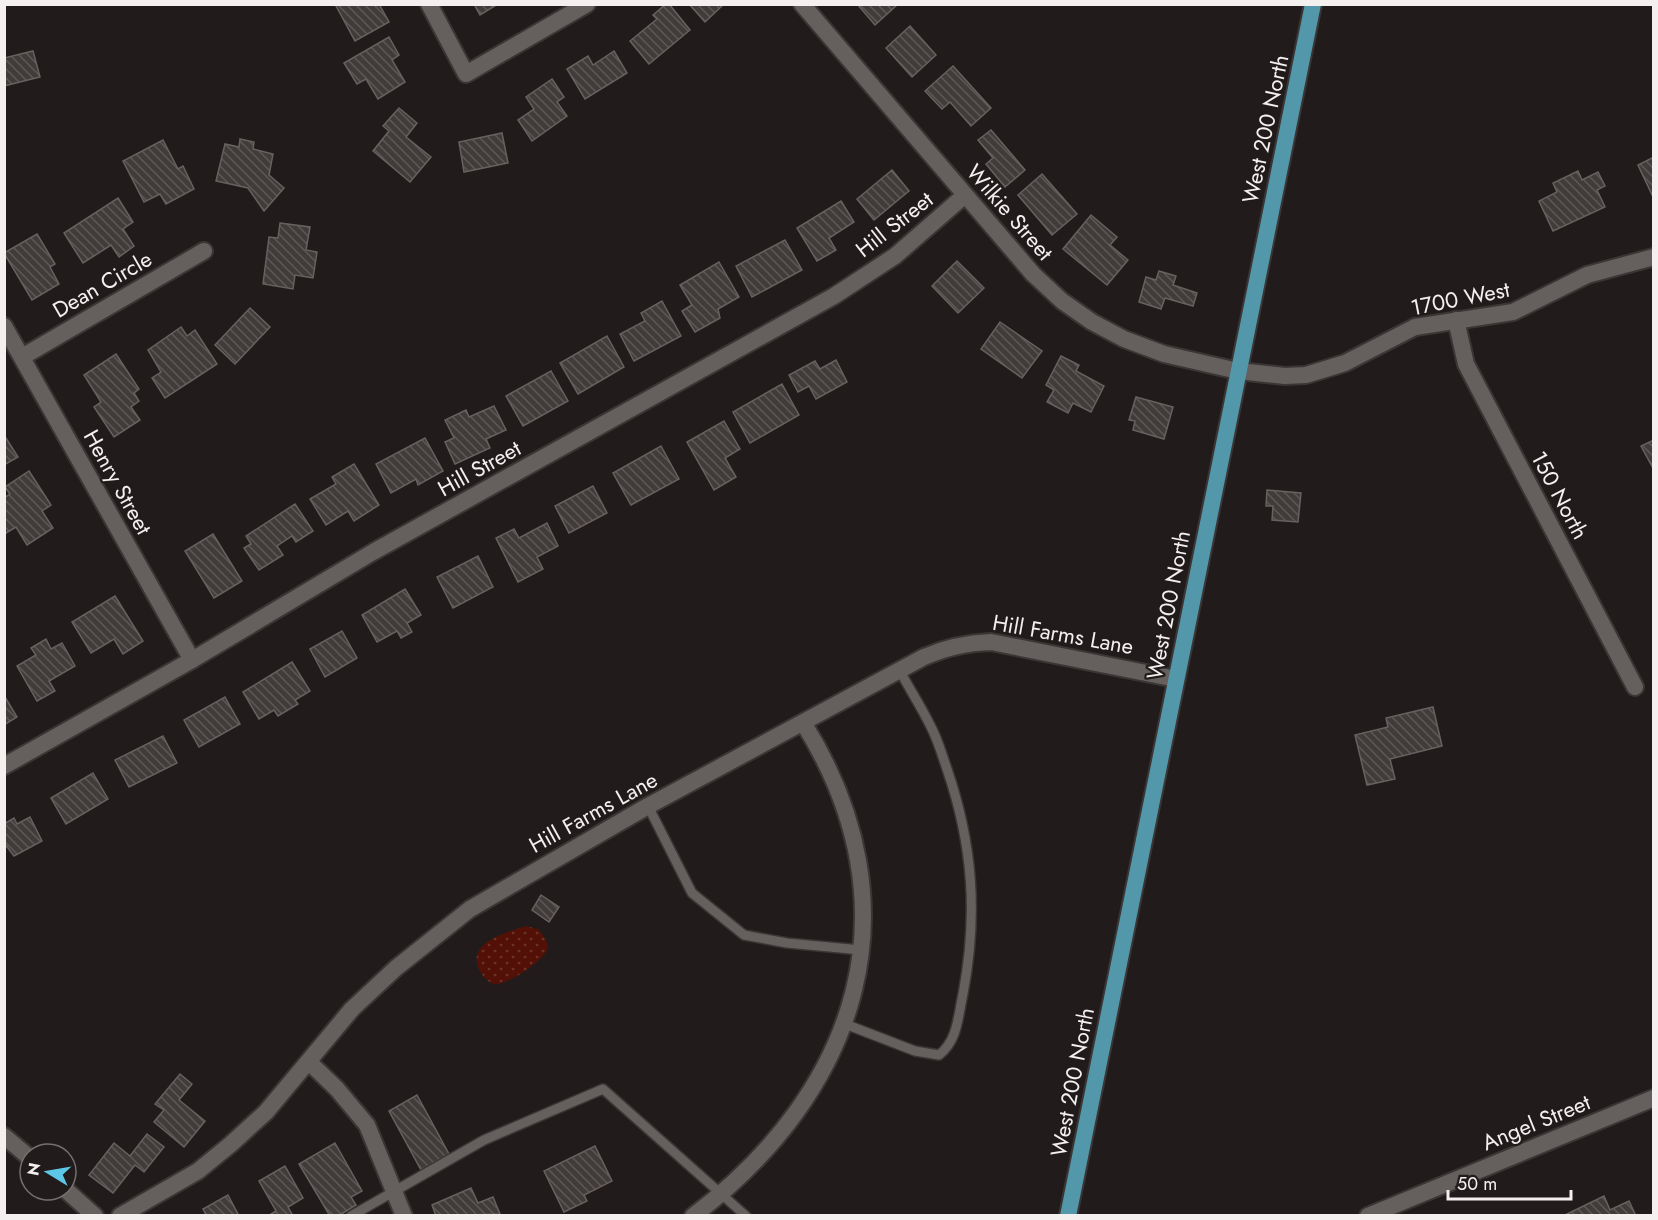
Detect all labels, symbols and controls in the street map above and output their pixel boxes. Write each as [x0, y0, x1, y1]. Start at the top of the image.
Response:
street label: West 200 North [1234, 52, 1296, 206]
street label: Wilkie Street [959, 157, 1061, 268]
street label: Hill Street [848, 183, 940, 265]
street label: Dean Circle [46, 243, 158, 325]
street label: 1700 West [1408, 273, 1513, 323]
street label: Henry Street [76, 424, 160, 541]
street label: Hill Street [432, 432, 527, 504]
street label: 150 North [1523, 445, 1597, 545]
street label: West 200 North [1138, 528, 1198, 682]
street label: Hill Farms Lane [990, 606, 1136, 662]
street label: Hill Farms Lane [523, 763, 663, 861]
street label: West 200 North [1042, 1005, 1102, 1159]
street label: Angel Street [1477, 1086, 1596, 1158]
north arrow [18, 1142, 78, 1202]
text: N [21, 1161, 46, 1178]
scale bar [1448, 1163, 1571, 1201]
text: 50 m [1457, 1171, 1497, 1197]

